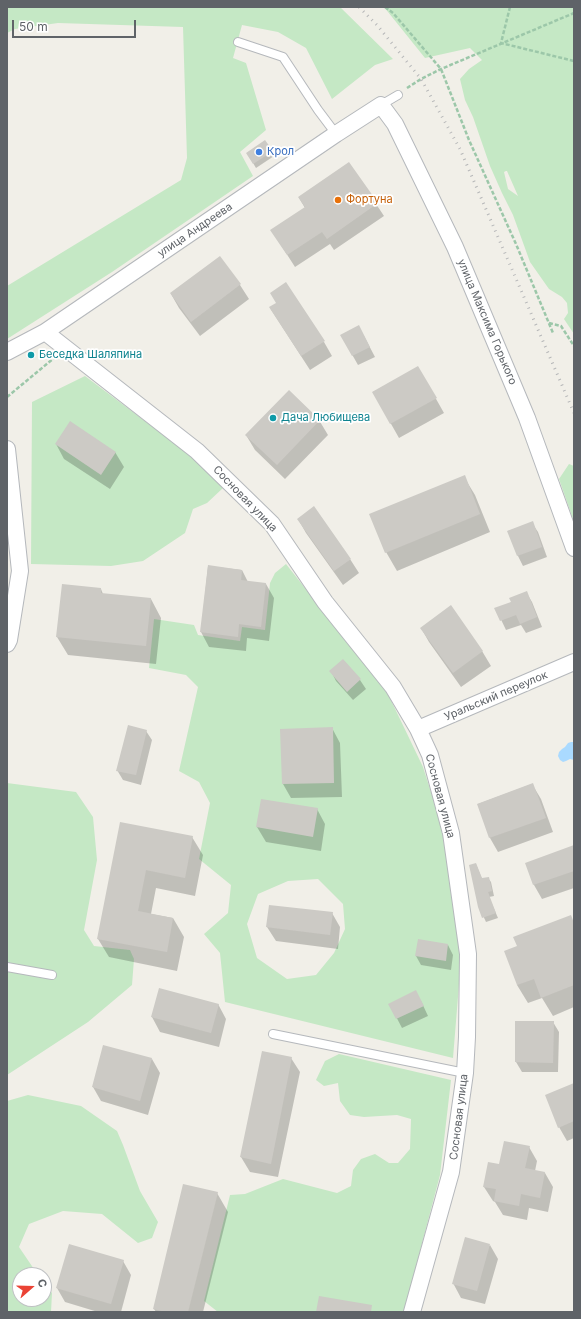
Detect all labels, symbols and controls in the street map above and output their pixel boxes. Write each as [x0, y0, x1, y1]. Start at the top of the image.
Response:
scale bar [14, 12, 138, 38]
text: 50 m [19, 19, 48, 34]
place label: Крол [267, 145, 294, 159]
marker: Крол [254, 147, 264, 157]
place label: Фортуна [346, 193, 393, 207]
marker: Фортуна [333, 195, 343, 205]
street label: улица Андреева [155, 200, 235, 260]
street label: улица Максима Горького [455, 257, 519, 387]
place label: Беседка Шаляпина [39, 348, 142, 362]
marker: Беседка Шаляпина [26, 350, 36, 360]
place label: Дача Любищева [281, 411, 370, 425]
marker: Дача Любищева [268, 413, 278, 423]
street label: Сосновая улица [210, 463, 280, 535]
street label: Уральский переулок [442, 668, 550, 724]
street label: Сосновая улица [422, 752, 458, 840]
street label: Сосновая улица [447, 1073, 471, 1161]
north arrow [12, 1267, 52, 1307]
text: С [34, 1277, 50, 1289]

